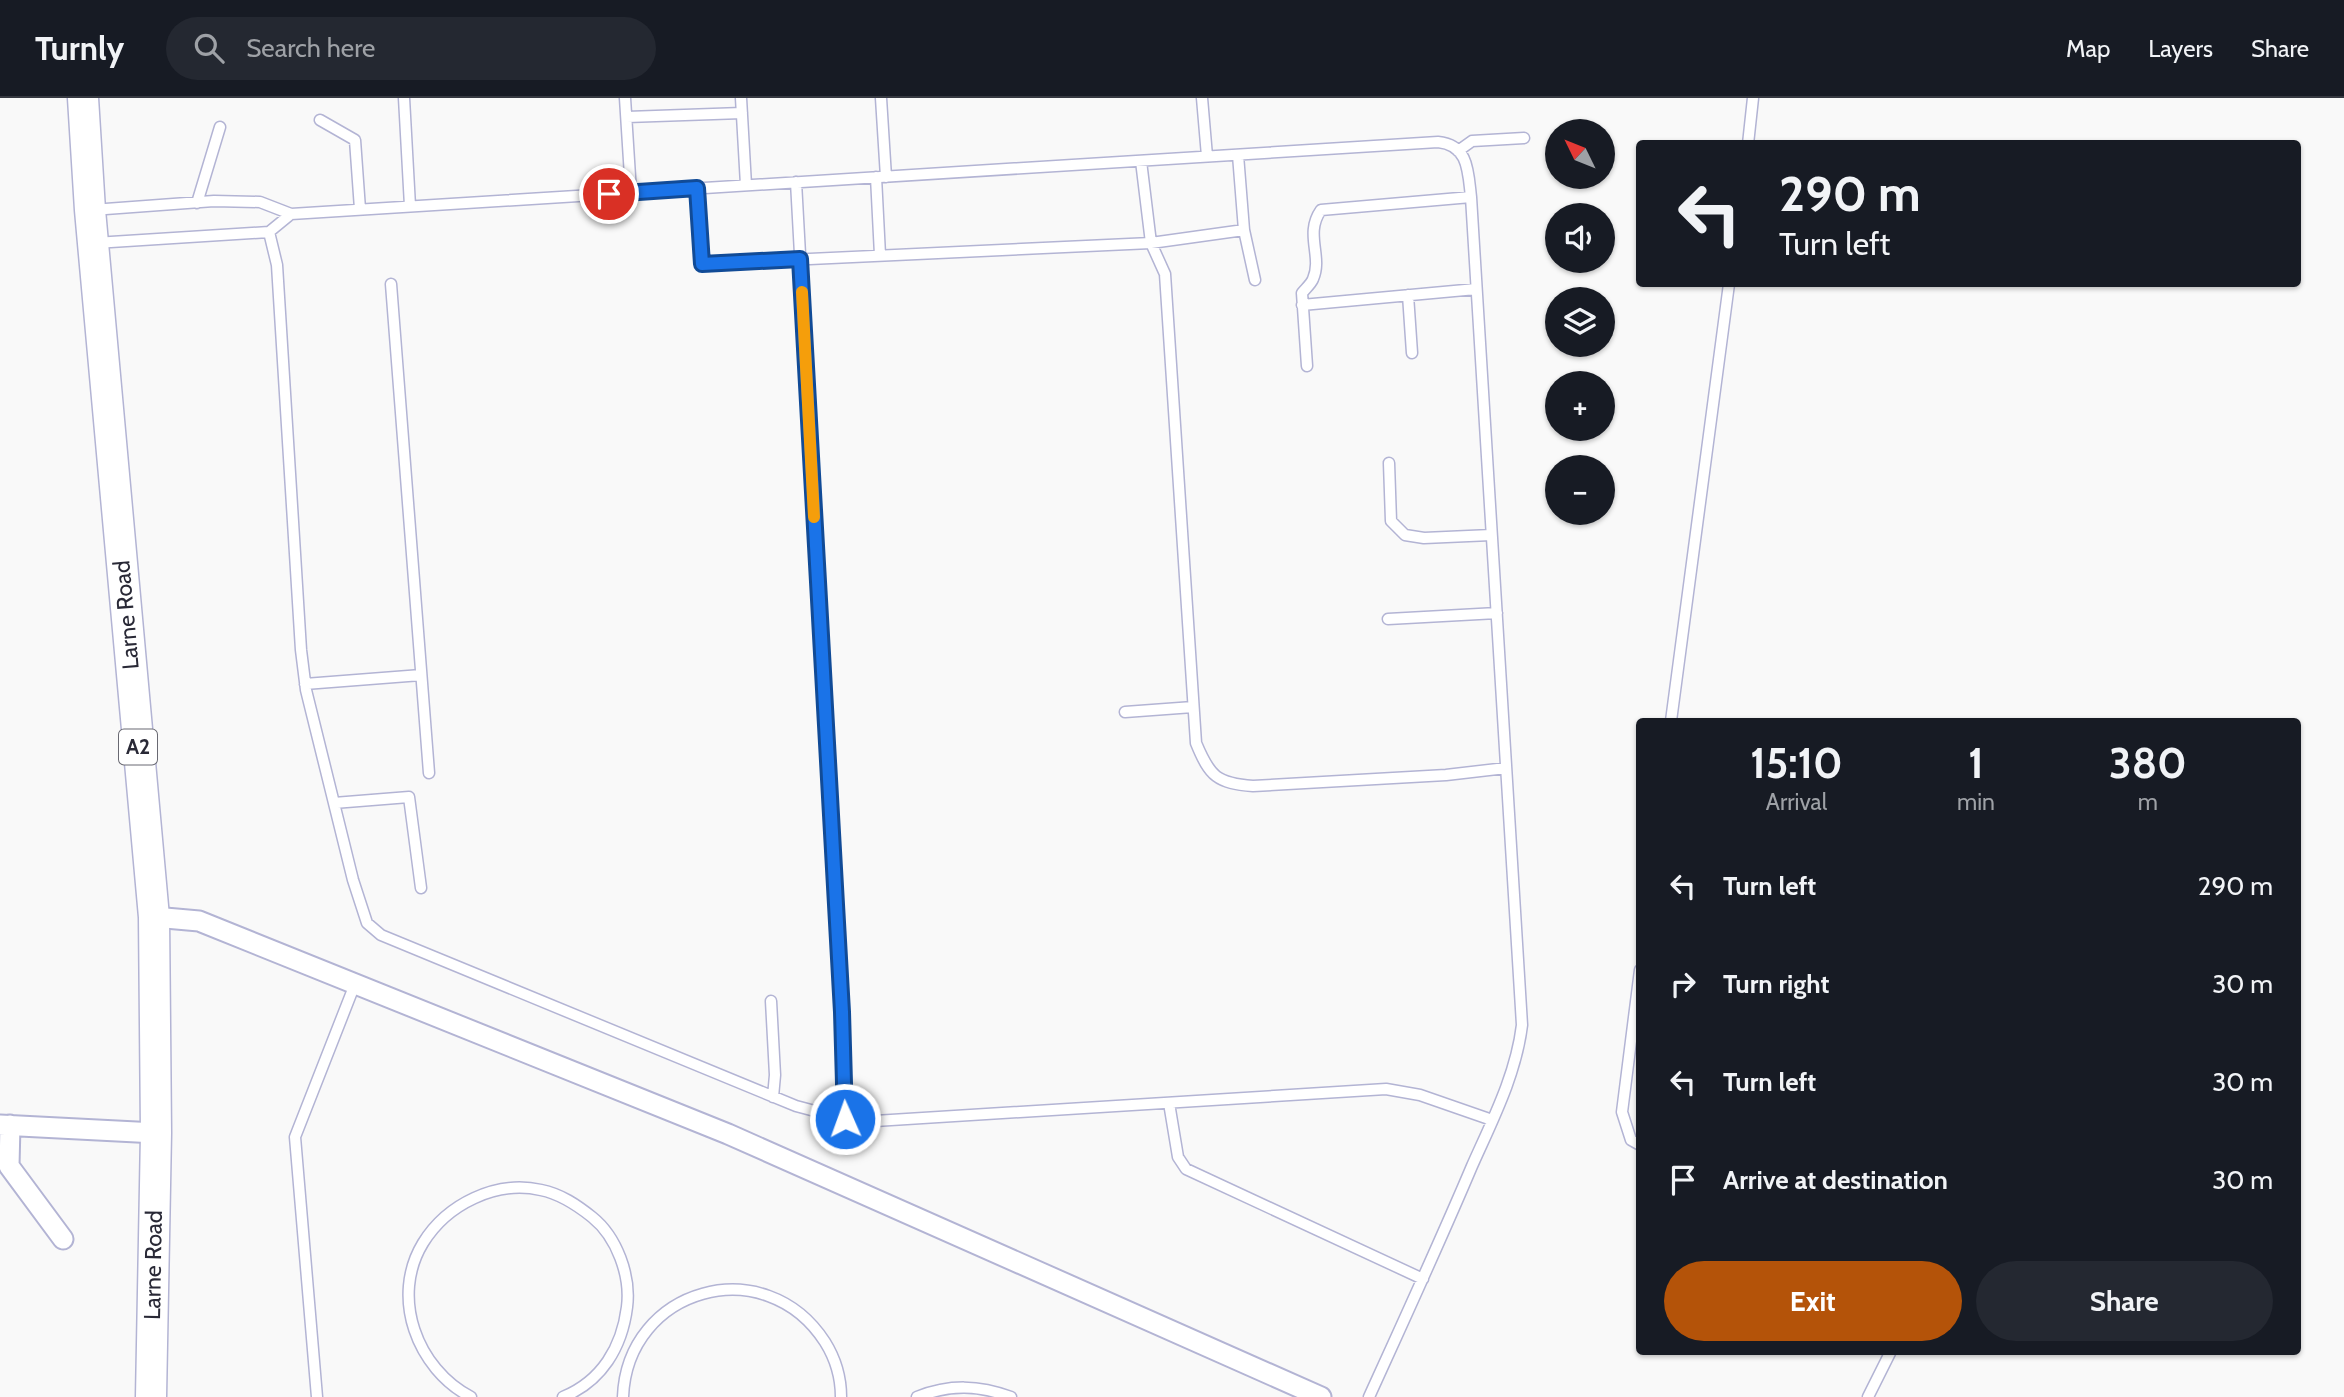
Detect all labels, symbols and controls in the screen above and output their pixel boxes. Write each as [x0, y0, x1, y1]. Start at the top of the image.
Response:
search box [166, 17, 656, 80]
text: Turnly [35, 28, 124, 68]
icon: search [190, 29, 228, 67]
text: Search here [246, 32, 375, 64]
text: Map [2066, 34, 2110, 63]
text: Layers [2148, 34, 2213, 63]
text: Share [2251, 34, 2309, 63]
north arrow [1545, 119, 1615, 189]
map controls [1545, 119, 1615, 525]
pin [579, 164, 639, 224]
text: 290 m [1779, 164, 1921, 223]
icon: left [1664, 168, 1755, 259]
icon: arrive [590, 175, 628, 213]
button: sound [1545, 203, 1615, 273]
text: Turn left [1779, 224, 1890, 263]
button: layers [1545, 287, 1615, 357]
button: + [1545, 371, 1615, 441]
button: − [1545, 455, 1615, 525]
street label: Larne Road [107, 559, 145, 671]
road number: A2 [119, 730, 157, 764]
text: 15:10 [1750, 737, 1843, 789]
text: 1 [1968, 737, 1984, 789]
text: 380 [2109, 737, 2187, 789]
text: Arrival [1766, 788, 1827, 816]
text: min [1957, 788, 1995, 816]
text: m [2138, 788, 2158, 816]
icon: left [1664, 867, 1702, 905]
text: Turn left [1723, 870, 1816, 902]
text: 290 m [2198, 870, 2273, 902]
icon: right [1664, 965, 1702, 1003]
text: Turn right [1723, 968, 1829, 1000]
text: 30 m [2212, 968, 2273, 1000]
icon: left [1664, 1063, 1702, 1101]
text: Turn left [1723, 1066, 1816, 1098]
text: 30 m [2212, 1066, 2273, 1098]
position arrow [808, 1082, 882, 1156]
icon: arrive [1664, 1161, 1702, 1199]
text: Arrive at destination [1723, 1164, 1948, 1196]
text: 30 m [2212, 1164, 2273, 1196]
street label: Larne Road [138, 1210, 168, 1320]
button: Exit [1664, 1261, 1962, 1341]
button: Share [1976, 1261, 2273, 1341]

